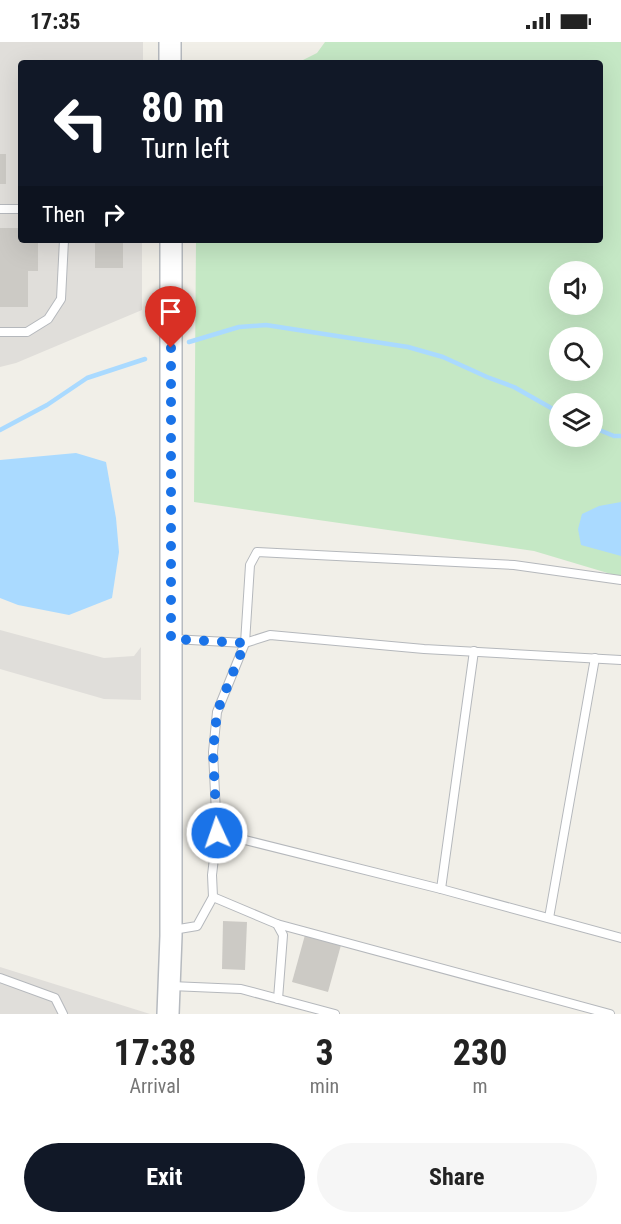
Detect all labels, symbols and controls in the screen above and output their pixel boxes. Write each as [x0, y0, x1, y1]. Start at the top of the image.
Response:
text: 17:35 [30, 9, 81, 34]
text: 80 m [141, 83, 224, 132]
icon: left [42, 84, 120, 162]
text: Turn left [141, 133, 230, 165]
icon: right [97, 198, 130, 231]
text: Then [42, 202, 85, 227]
map controls [549, 261, 603, 447]
button: sound [549, 261, 603, 315]
pin [145, 286, 196, 348]
icon: arrive [154, 295, 187, 328]
button: search [549, 327, 603, 381]
button: layers [549, 393, 603, 447]
position arrow [185, 801, 249, 865]
text: 17:38 [114, 1032, 196, 1074]
text: 3 [315, 1032, 334, 1074]
text: 230 [453, 1032, 507, 1074]
text: Arrival [129, 1074, 180, 1098]
text: min [310, 1074, 339, 1098]
text: m [473, 1074, 488, 1098]
button: Exit [24, 1143, 305, 1212]
button: Share [317, 1143, 597, 1212]

